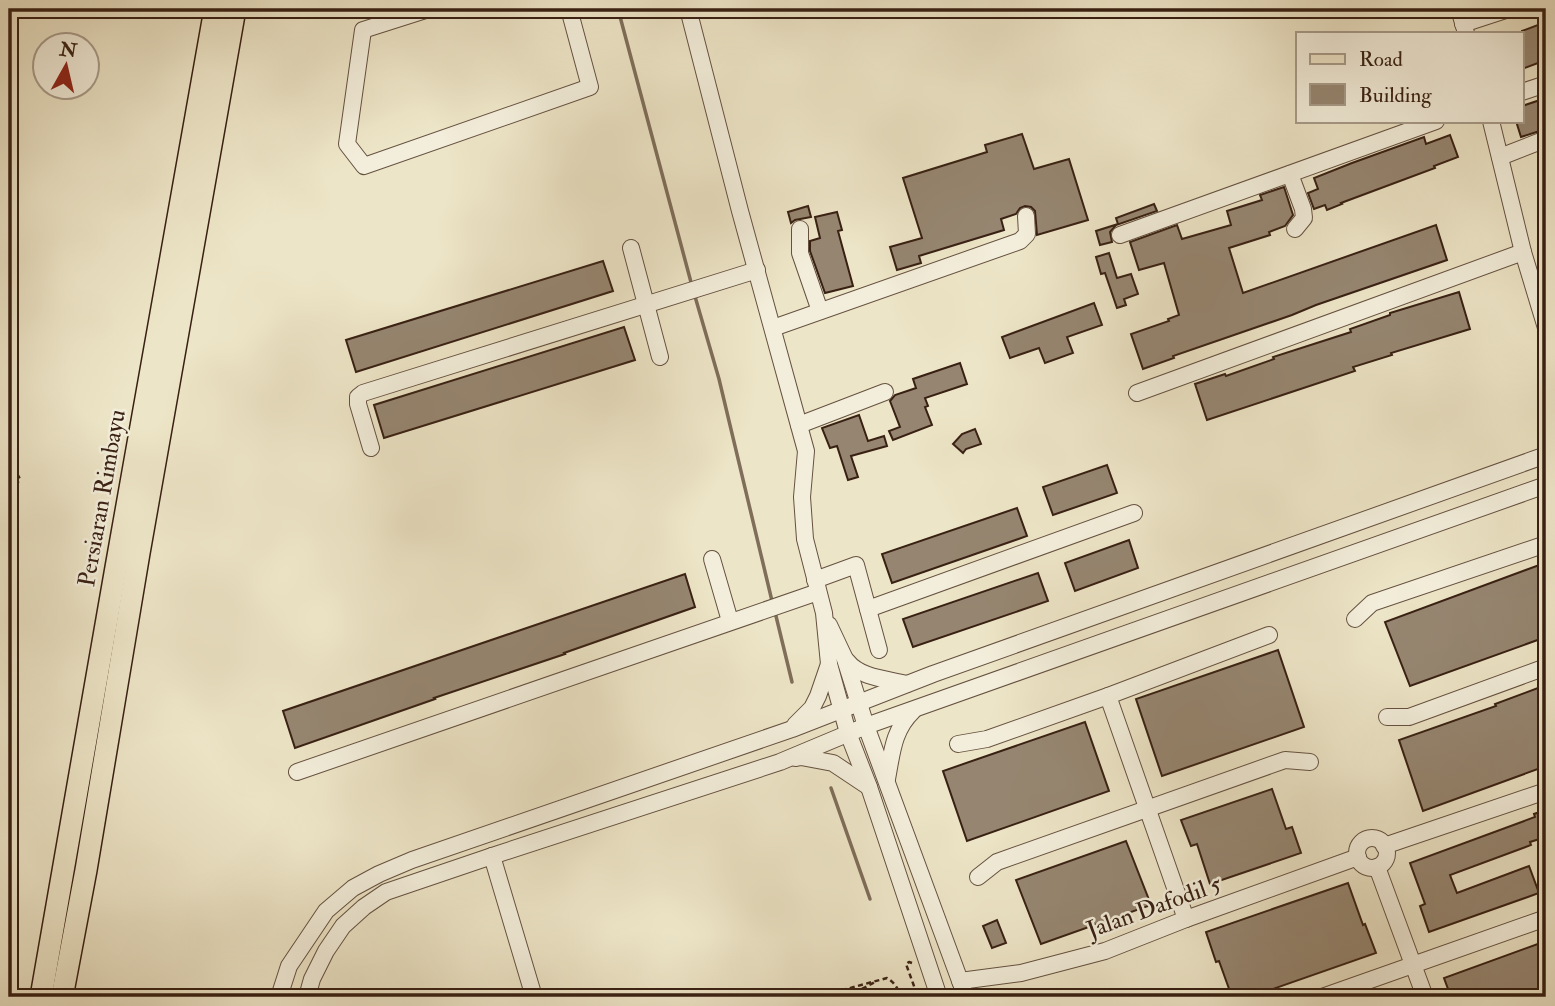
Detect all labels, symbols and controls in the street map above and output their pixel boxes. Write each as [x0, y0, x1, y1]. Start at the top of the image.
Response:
north arrow [32, 32, 102, 102]
legend [1296, 32, 1524, 122]
text: N [57, 37, 79, 63]
text: Road [1359, 46, 1404, 73]
text: Building [1359, 82, 1432, 109]
street label: Persiaran Rimbayu [71, 407, 133, 589]
street label: Jalan Dafodil 5 [1081, 868, 1226, 946]

